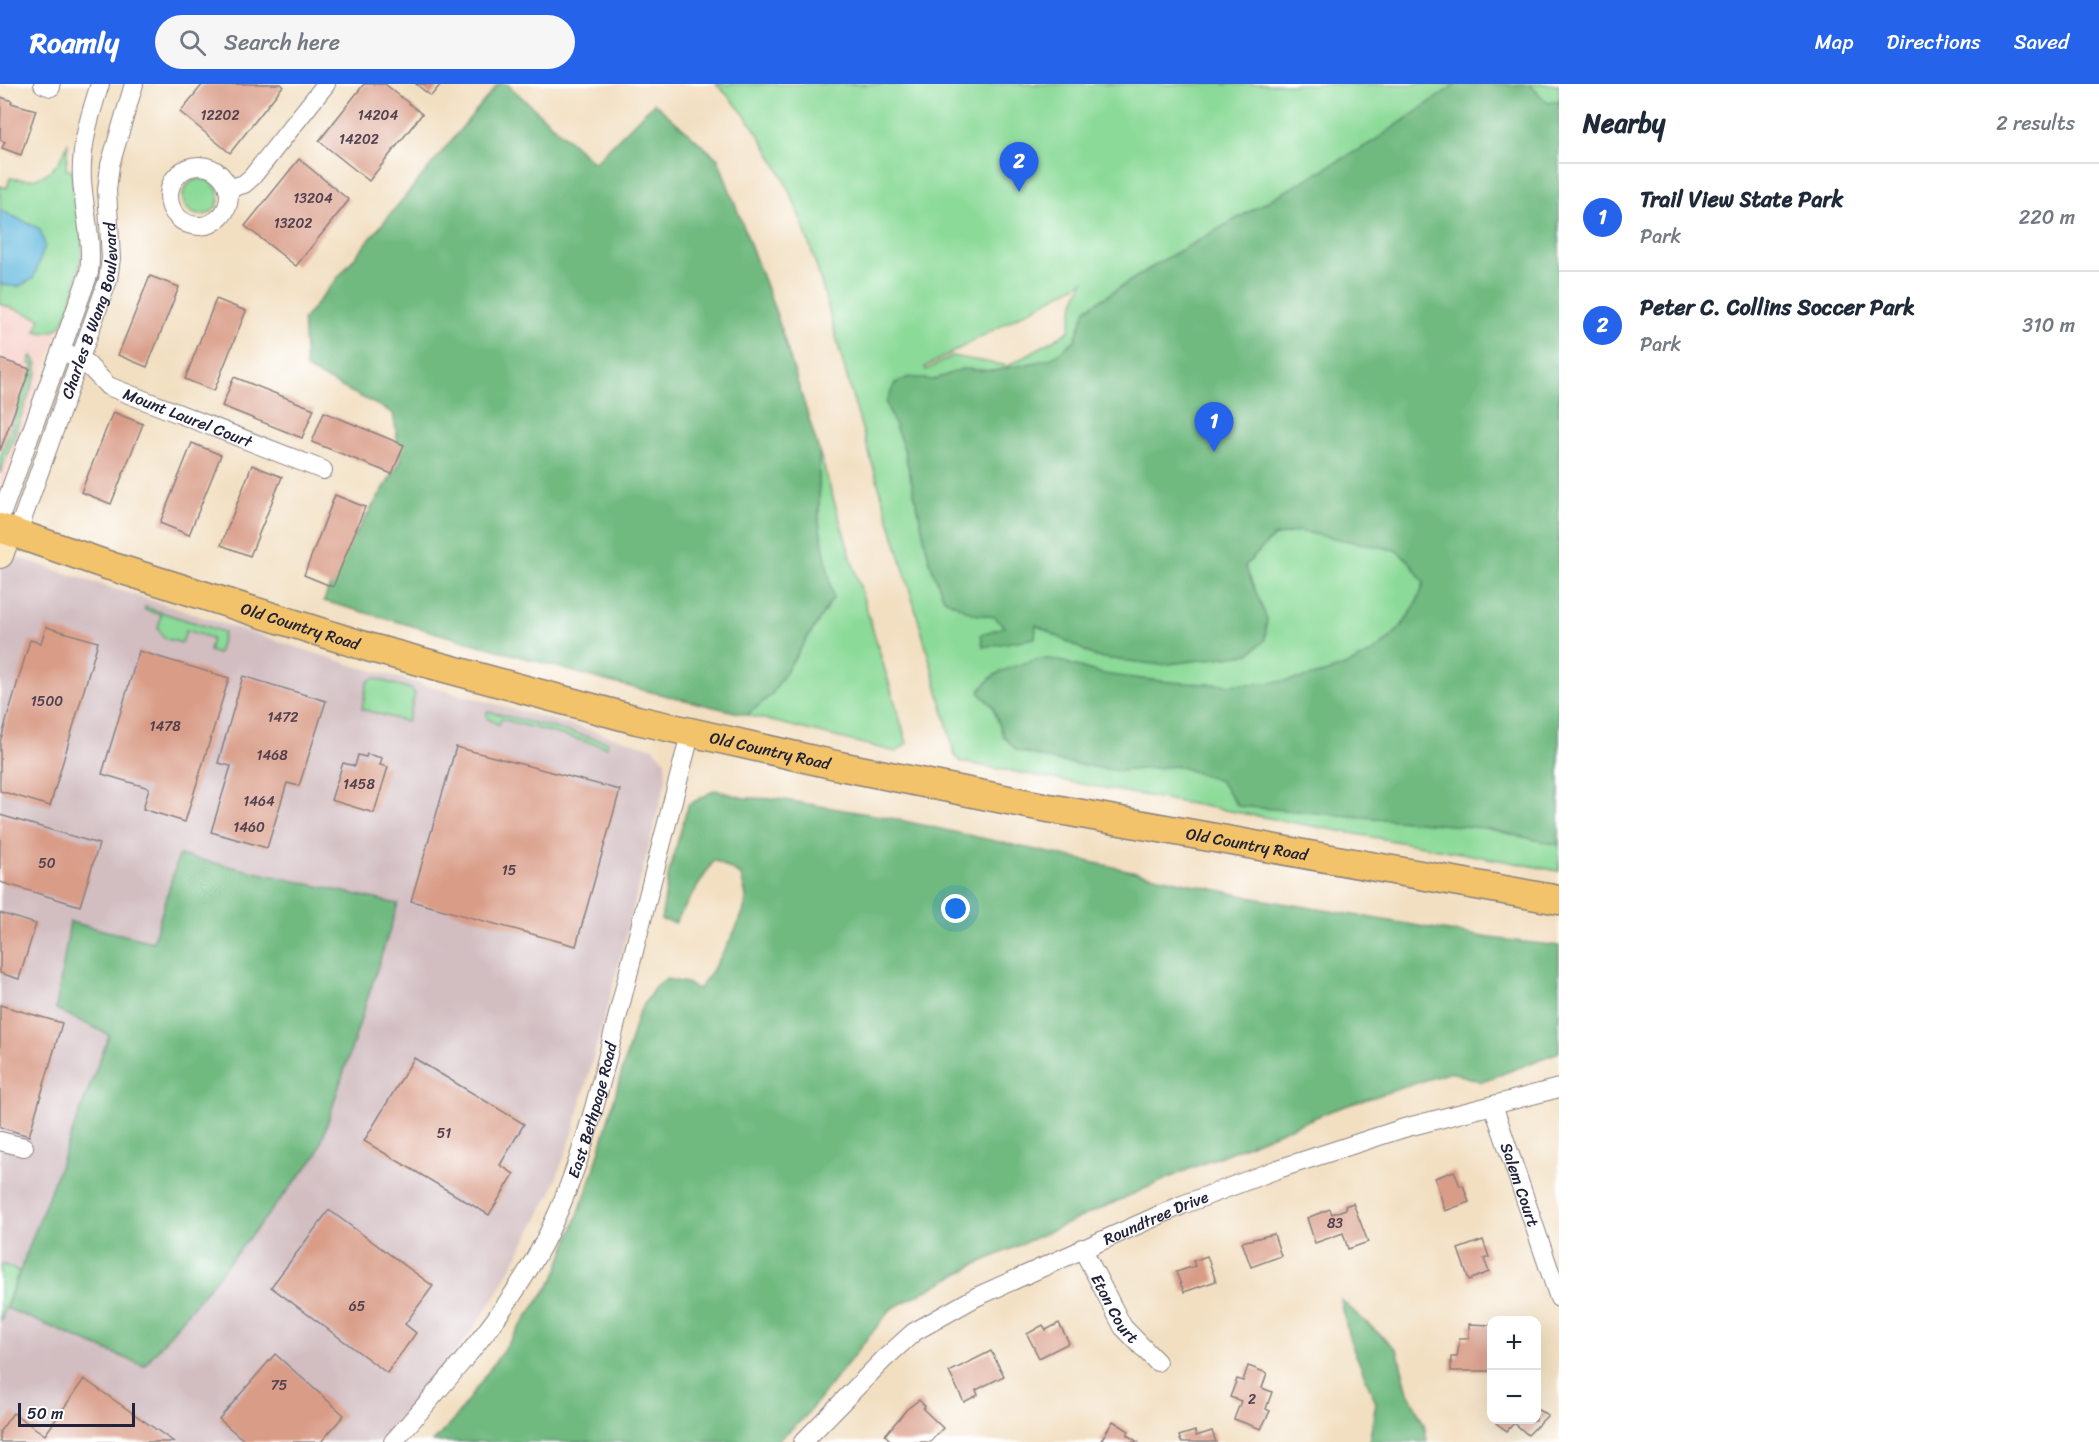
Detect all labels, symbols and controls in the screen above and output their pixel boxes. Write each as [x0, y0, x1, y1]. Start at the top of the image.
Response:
search box [155, 15, 575, 69]
text: Roamly [30, 18, 119, 67]
text: Search here [224, 23, 340, 62]
text: Map [1815, 23, 1853, 61]
text: Directions [1886, 23, 1981, 61]
text: Saved [2014, 23, 2069, 61]
icon: search [176, 26, 209, 59]
text: Nearby [1583, 100, 1665, 146]
house number: 12202 [200, 103, 240, 128]
house number: 14204 [358, 103, 398, 128]
text: 2 results [1996, 106, 2075, 141]
house number: 14202 [339, 127, 379, 152]
pin: 2 [1000, 142, 1038, 192]
text: Trail View State Park [1640, 180, 1843, 219]
house number: 13204 [293, 186, 333, 211]
text: 1 [1598, 200, 1607, 235]
text: 220 m [2019, 200, 2075, 235]
house number: 13202 [274, 211, 312, 236]
text: Park [1640, 219, 1681, 254]
street label: Charles B Wang Boulevard [52, 220, 126, 403]
text: Peter C. Collins Soccer Park [1640, 288, 1915, 327]
text: 2 [1597, 308, 1608, 343]
text: 310 m [2022, 308, 2075, 343]
text: Park [1640, 327, 1681, 362]
street label: Mount Laurel Court [119, 379, 257, 456]
pin: 1 [1194, 402, 1234, 452]
street label: Old Country Road [237, 594, 365, 659]
house number: 1500 [31, 689, 63, 714]
house number: 1472 [268, 705, 298, 730]
house number: 1478 [149, 714, 181, 739]
street label: Old Country Road [707, 722, 835, 778]
house number: 1468 [256, 743, 288, 768]
house number: 1458 [343, 772, 375, 797]
house number: 1464 [243, 789, 275, 814]
house number: 1460 [233, 815, 265, 840]
street label: Old Country Road [1184, 819, 1312, 869]
house number: 50 [38, 851, 56, 876]
house number: 15 [502, 858, 517, 883]
your location [941, 894, 970, 923]
street label: East Bethpage Road [558, 1038, 625, 1182]
house number: 51 [437, 1121, 451, 1146]
street label: Salem Court [1492, 1138, 1548, 1231]
street label: Roundtree Drive [1098, 1182, 1213, 1253]
house number: 83 [1327, 1211, 1343, 1236]
street label: Eton Court [1083, 1268, 1146, 1350]
house number: 65 [349, 1294, 366, 1319]
map controls [1487, 1316, 1541, 1424]
button: + [1487, 1316, 1541, 1370]
button: − [1487, 1370, 1541, 1424]
house number: 75 [271, 1373, 288, 1398]
house number: 2 [1248, 1387, 1256, 1412]
text: 50 m [27, 1399, 63, 1428]
scale bar [18, 1400, 135, 1428]

